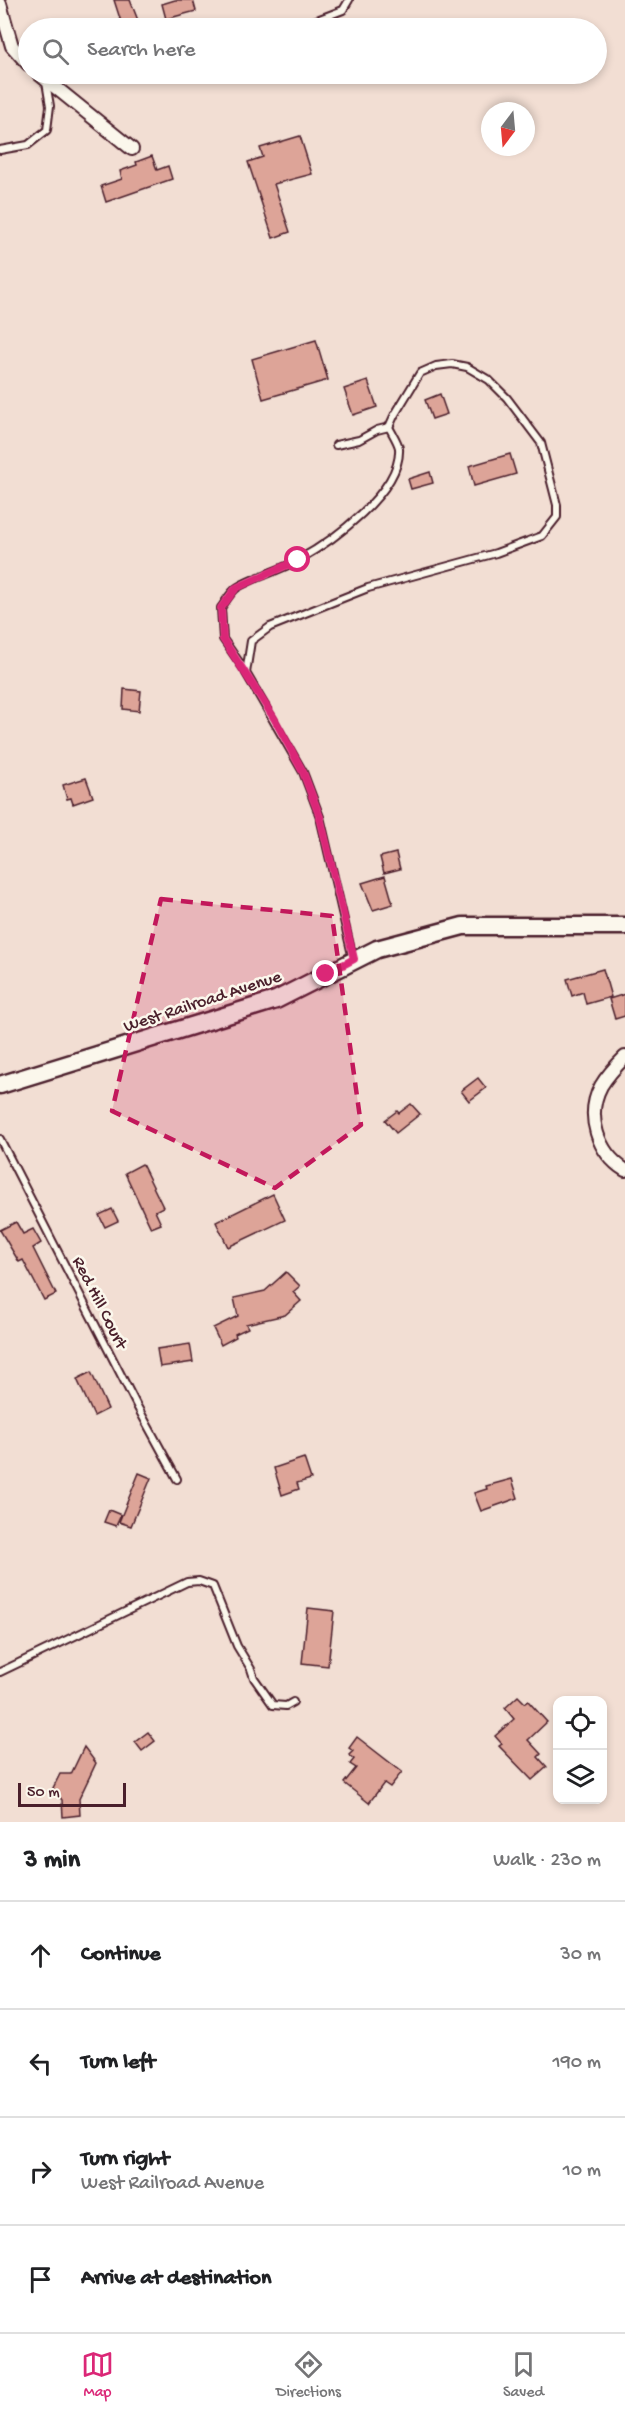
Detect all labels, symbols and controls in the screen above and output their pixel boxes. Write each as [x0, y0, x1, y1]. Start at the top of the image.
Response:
search box [18, 18, 607, 84]
icon: search [39, 35, 72, 68]
text: Search here [87, 38, 195, 64]
north arrow [481, 102, 535, 156]
route start [284, 546, 310, 572]
route end [312, 960, 338, 986]
street label: West Railroad Avenue [121, 967, 285, 1038]
street label: Red Hill Court [66, 1253, 132, 1354]
map controls [553, 1696, 607, 1804]
button: locate [553, 1696, 607, 1750]
button: layers [553, 1750, 607, 1804]
scale bar [18, 1780, 126, 1808]
text: 50 m [27, 1784, 60, 1803]
text: 3 min [24, 1846, 80, 1877]
text: Walk · 230 m [493, 1850, 601, 1873]
icon: ahead [24, 1939, 57, 1972]
text: Continue [81, 1942, 161, 1968]
text: 30 m [560, 1944, 601, 1967]
icon: left [24, 2047, 57, 2080]
text: Turn left [81, 2050, 155, 2076]
text: 190 m [553, 2052, 601, 2075]
text: Turn right [81, 2147, 169, 2173]
icon: right [24, 2155, 57, 2188]
text: 10 m [563, 2160, 601, 2183]
text: West Railroad Avenue [81, 2173, 264, 2196]
icon: arrive [24, 2263, 57, 2296]
text: Arrive at destination [81, 2266, 271, 2292]
tab: Map [81, 2348, 114, 2403]
tab: Directions [276, 2348, 341, 2403]
tab: Saved [503, 2348, 544, 2403]

